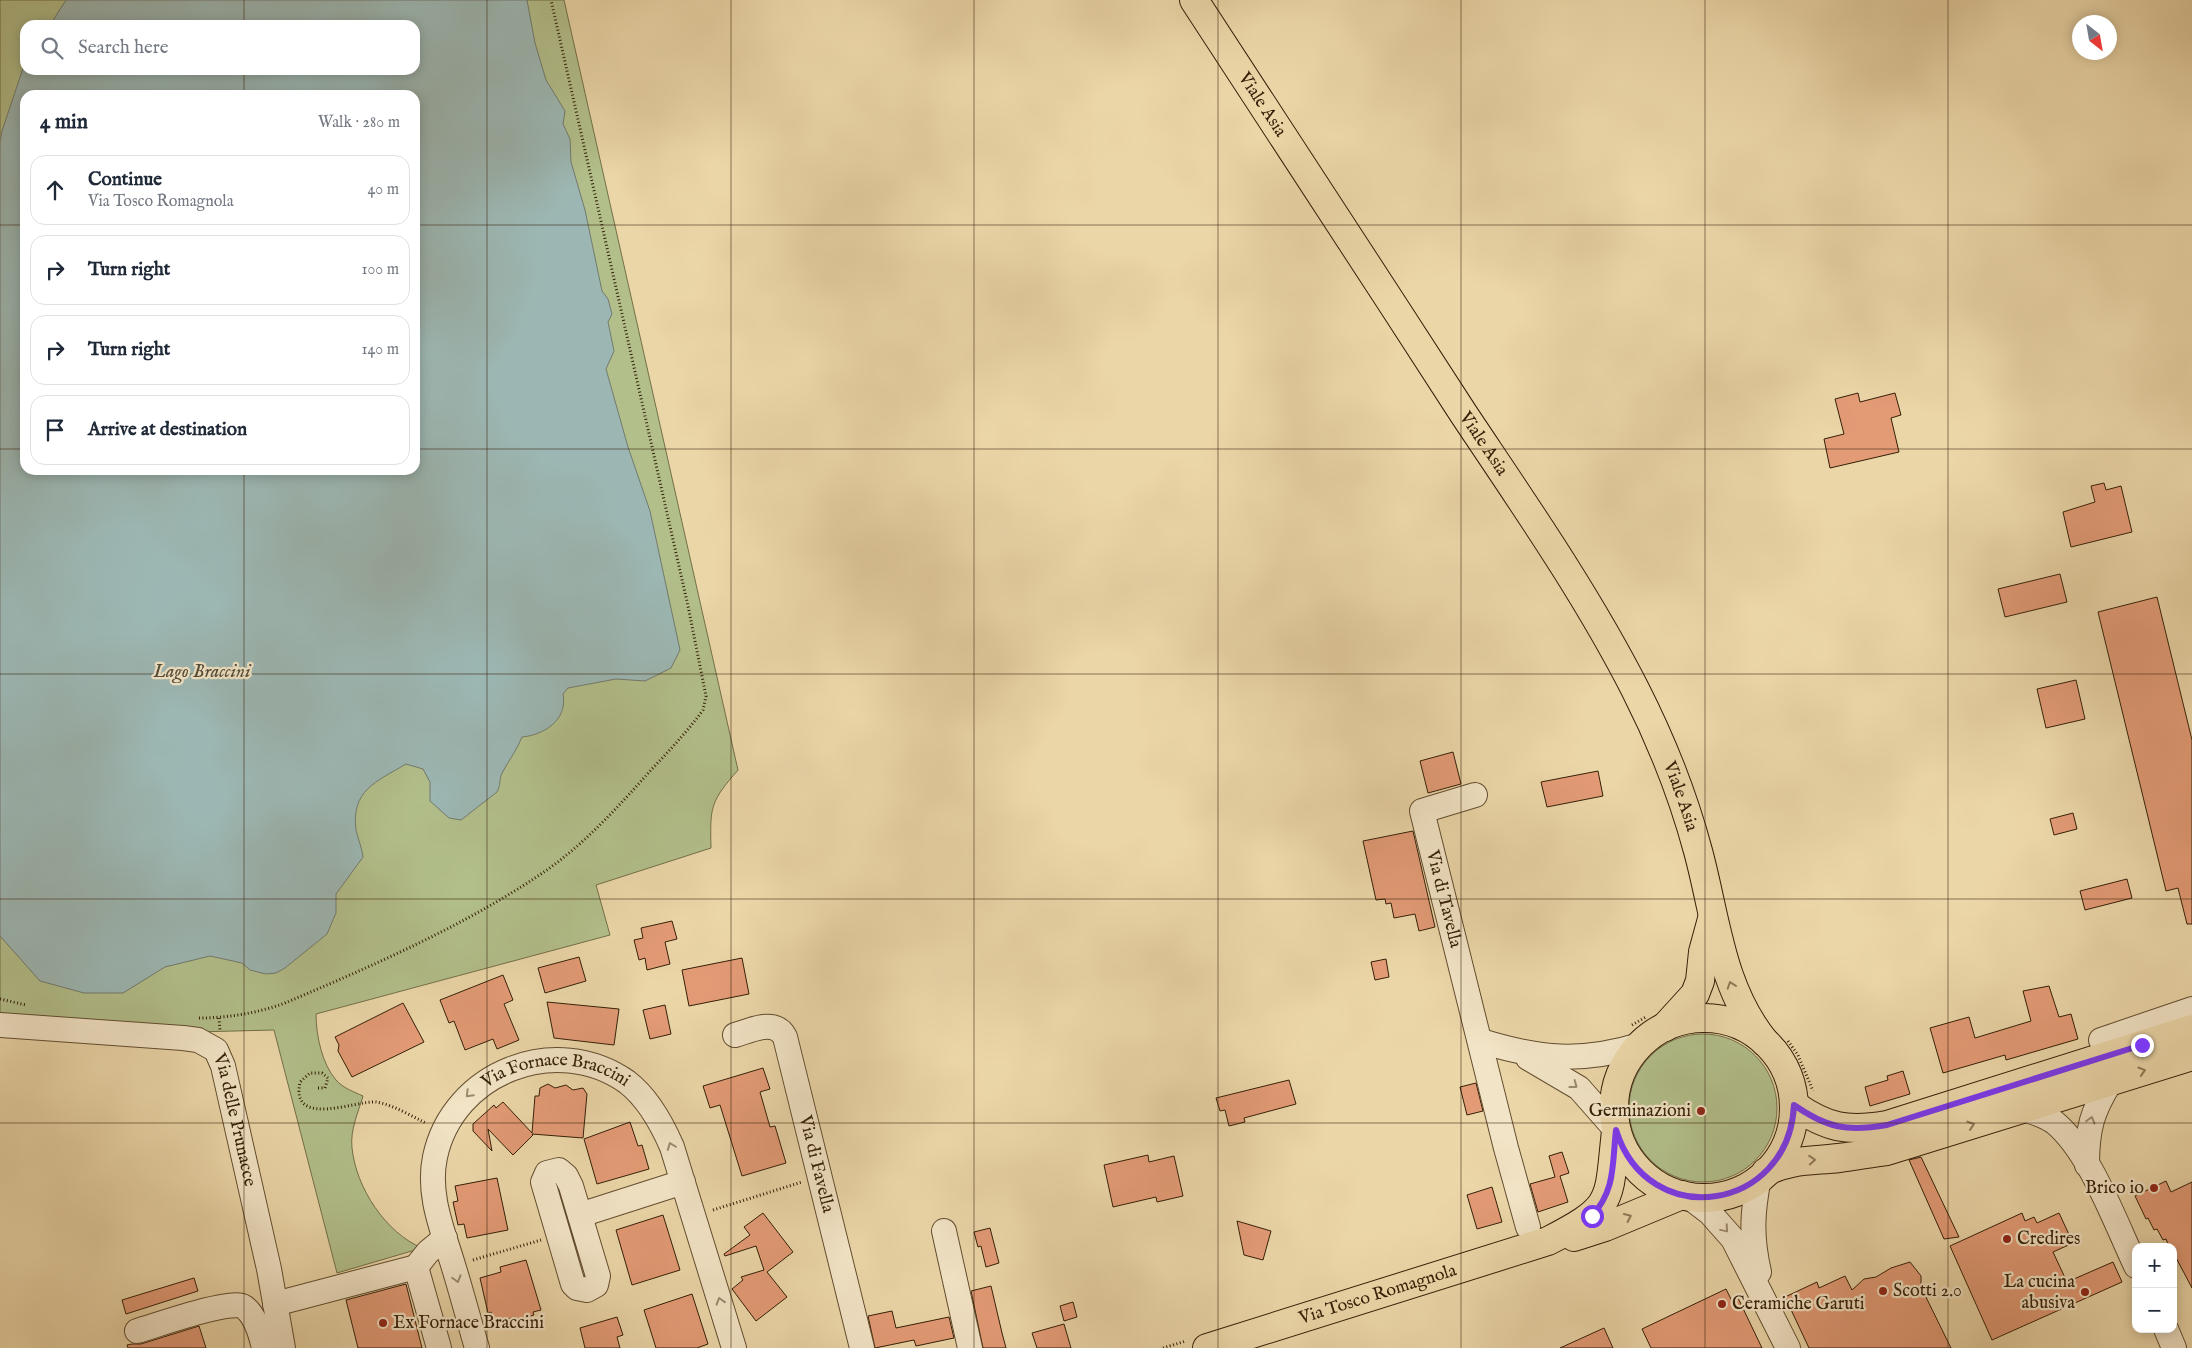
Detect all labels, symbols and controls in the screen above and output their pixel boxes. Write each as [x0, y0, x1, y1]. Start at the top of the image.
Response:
north arrow [2072, 15, 2117, 60]
search box [20, 20, 420, 75]
icon: search [38, 34, 66, 62]
text: Search here [78, 36, 169, 60]
street label: Viale Asia [1232, 67, 1292, 142]
text: 4 min [40, 109, 88, 136]
text: Walk · 280 m [318, 113, 400, 133]
text: Continue [88, 168, 162, 192]
icon: ahead [41, 176, 69, 204]
text: 40 m [367, 180, 399, 200]
text: Via Tosco Romagnola [88, 192, 234, 212]
icon: right [41, 256, 69, 284]
text: Turn right [88, 258, 170, 282]
text: 100 m [362, 260, 399, 280]
icon: right [41, 336, 69, 364]
text: Turn right [88, 338, 170, 362]
text: 140 m [361, 340, 399, 360]
street label: Viale Asia [1453, 406, 1514, 481]
icon: arrive [41, 416, 69, 444]
text: Arrive at destination [88, 418, 247, 442]
water label: Lago Braccini [153, 660, 252, 684]
street label: Viale Asia [1657, 757, 1703, 834]
street label: Via di Tavella [1420, 847, 1467, 950]
one-way arrow [1727, 981, 1737, 990]
route end [2131, 1034, 2154, 1057]
street label: Via delle Prunacce [207, 1049, 261, 1189]
text: Via Fornace Braccini [476, 1049, 635, 1094]
one-way arrow [2138, 1067, 2146, 1077]
street label: Via Fornace Braccini [478, 1077, 632, 1101]
one-way arrow [1568, 1080, 1577, 1088]
one-way arrow [466, 1089, 475, 1098]
place label: Germinazioni [1589, 1100, 1691, 1123]
marker: Germinazioni [1695, 1105, 1707, 1117]
street label: Via di Favella [793, 1112, 840, 1215]
one-way arrow [2085, 1116, 2096, 1125]
one-way arrow [1966, 1121, 1974, 1131]
one-way arrow [667, 1142, 678, 1151]
one-way arrow [1809, 1154, 1817, 1165]
place label: Brico io [2085, 1177, 2144, 1200]
marker: Brico io [2148, 1182, 2160, 1194]
route start [1581, 1205, 1604, 1228]
one-way arrow [1623, 1213, 1632, 1223]
one-way arrow [1720, 1224, 1729, 1233]
place label: Credires [2017, 1228, 2080, 1251]
marker: Credires [2001, 1233, 2013, 1245]
map controls [2132, 1243, 2177, 1333]
button: + [2132, 1243, 2177, 1288]
street label: Via Tosco Romagnola [1295, 1259, 1460, 1330]
place label: La cucina abusiva [2004, 1271, 2075, 1315]
one-way arrow [451, 1274, 462, 1283]
place label: Scotti 2.0 [1893, 1280, 1962, 1303]
marker: Scotti 2.0 [1877, 1285, 1889, 1297]
marker: La cucina abusiva [2079, 1286, 2091, 1298]
button: − [2132, 1288, 2177, 1333]
place label: Ceramiche Garuti [1732, 1293, 1865, 1316]
one-way arrow [716, 1298, 726, 1306]
marker: Ceramiche Garuti [1716, 1298, 1728, 1310]
place label: Ex Fornace Braccini [393, 1312, 544, 1335]
marker: Ex Fornace Braccini [377, 1317, 389, 1329]

